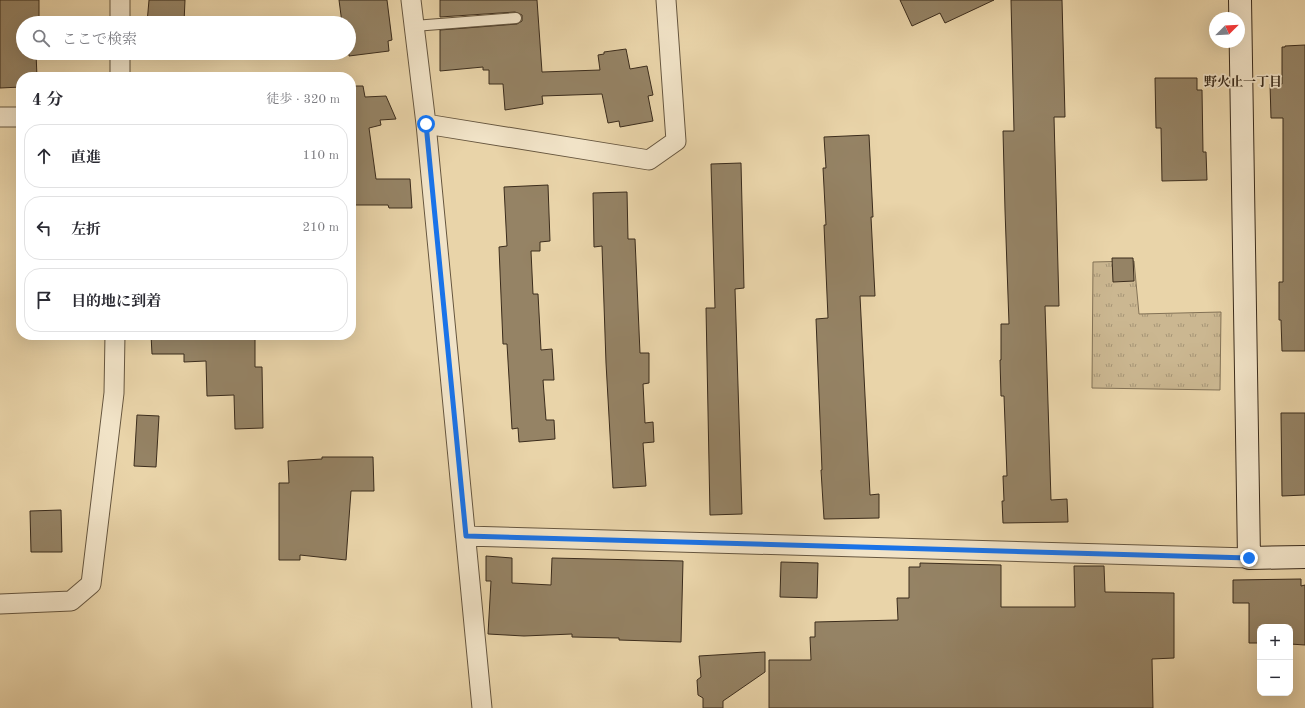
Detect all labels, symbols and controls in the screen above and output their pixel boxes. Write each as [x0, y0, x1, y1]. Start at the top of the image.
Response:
north arrow [1209, 12, 1245, 48]
search box [16, 16, 356, 60]
icon: search [30, 27, 52, 49]
text: ここで検索 [62, 33, 137, 48]
district label: 野火止一丁目 [1204, 75, 1282, 89]
text: 4 分 [32, 92, 64, 109]
text: 徒歩 · 320 m [266, 93, 340, 106]
route start [417, 115, 435, 133]
icon: ahead [33, 145, 55, 167]
text: 110 m [302, 149, 339, 162]
text: 直進 [71, 151, 101, 166]
icon: left [33, 217, 55, 239]
text: 210 m [302, 221, 339, 234]
text: 左折 [71, 223, 101, 238]
icon: arrive [33, 289, 55, 311]
text: 目的地に到着 [71, 295, 161, 310]
route end [1240, 549, 1258, 567]
map controls [1257, 624, 1293, 696]
button: + [1257, 624, 1293, 660]
button: − [1257, 660, 1293, 696]

